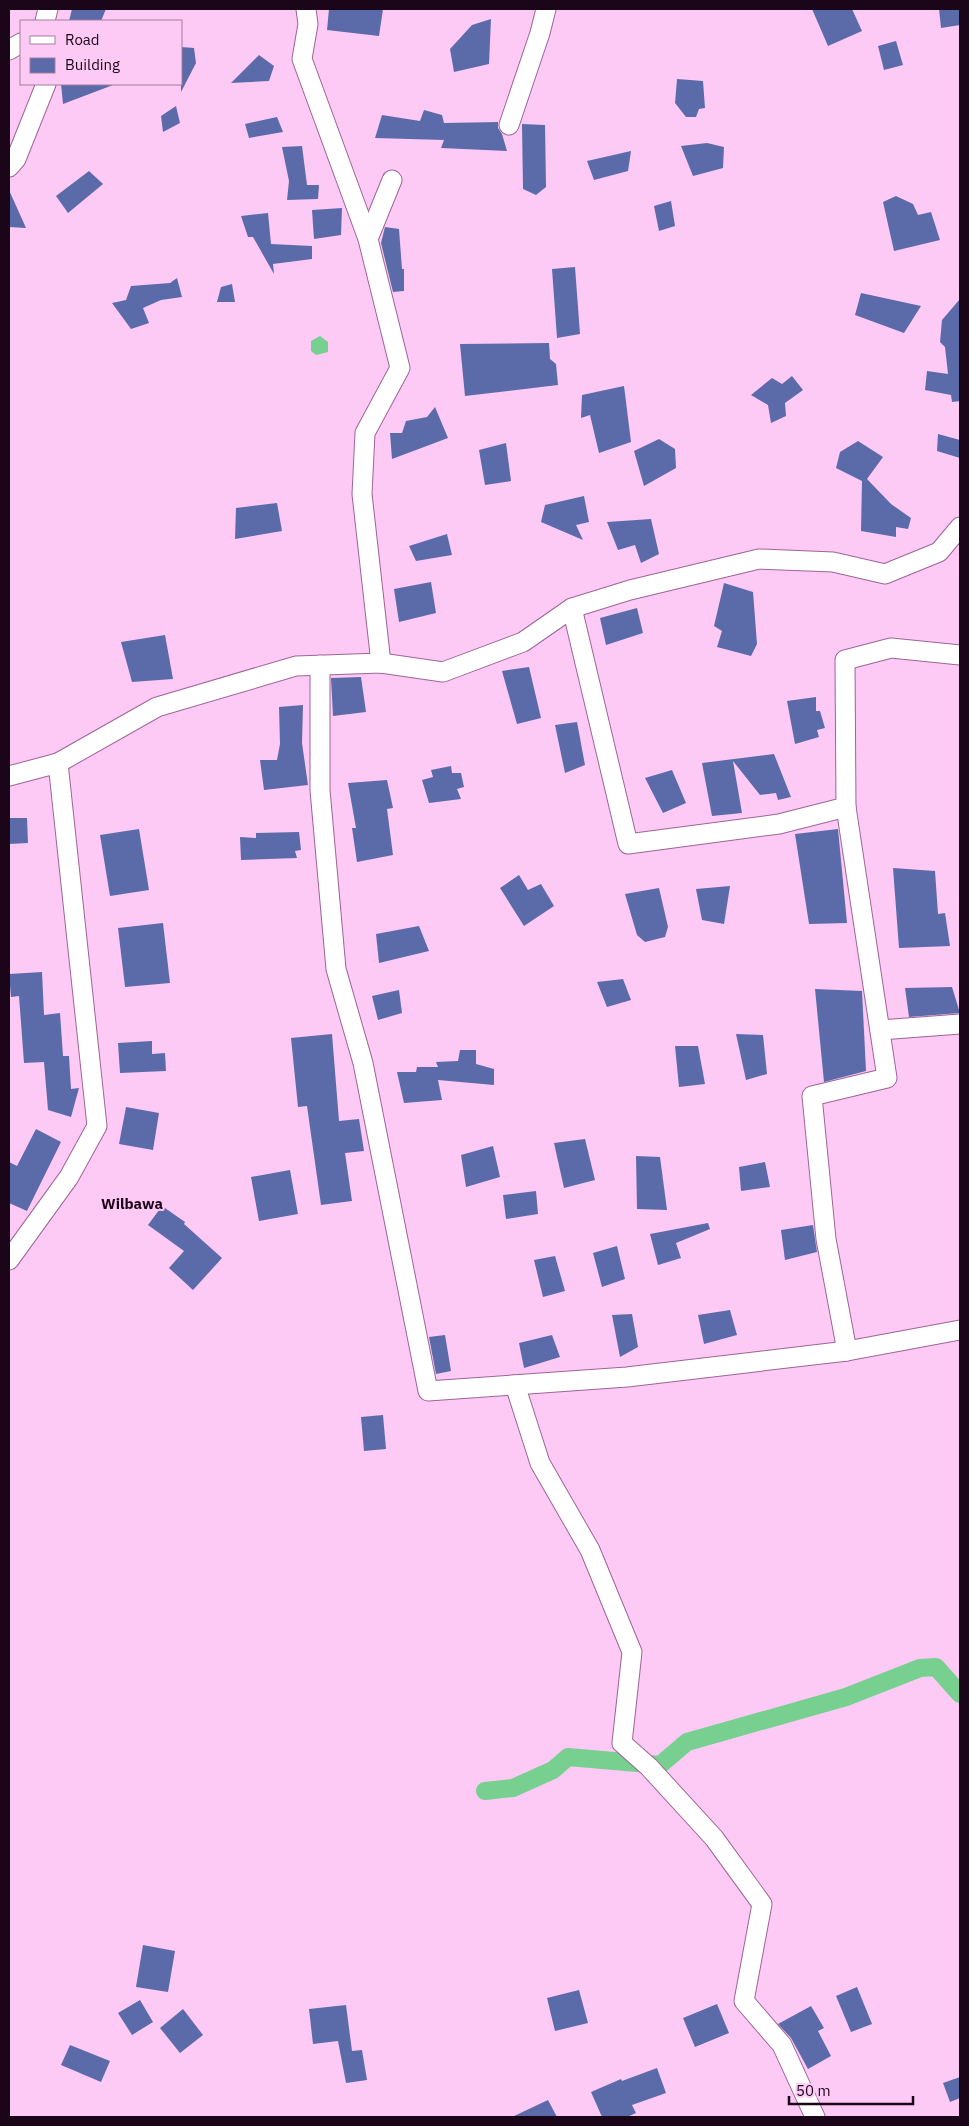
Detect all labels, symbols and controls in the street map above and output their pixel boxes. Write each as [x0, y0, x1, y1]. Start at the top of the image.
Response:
legend [20, 20, 182, 85]
text: Road [65, 30, 100, 49]
text: Building [65, 55, 120, 74]
district label: Wilbawa [101, 1194, 163, 1213]
scale bar [789, 2074, 913, 2106]
text: 50 m [796, 2081, 831, 2100]

